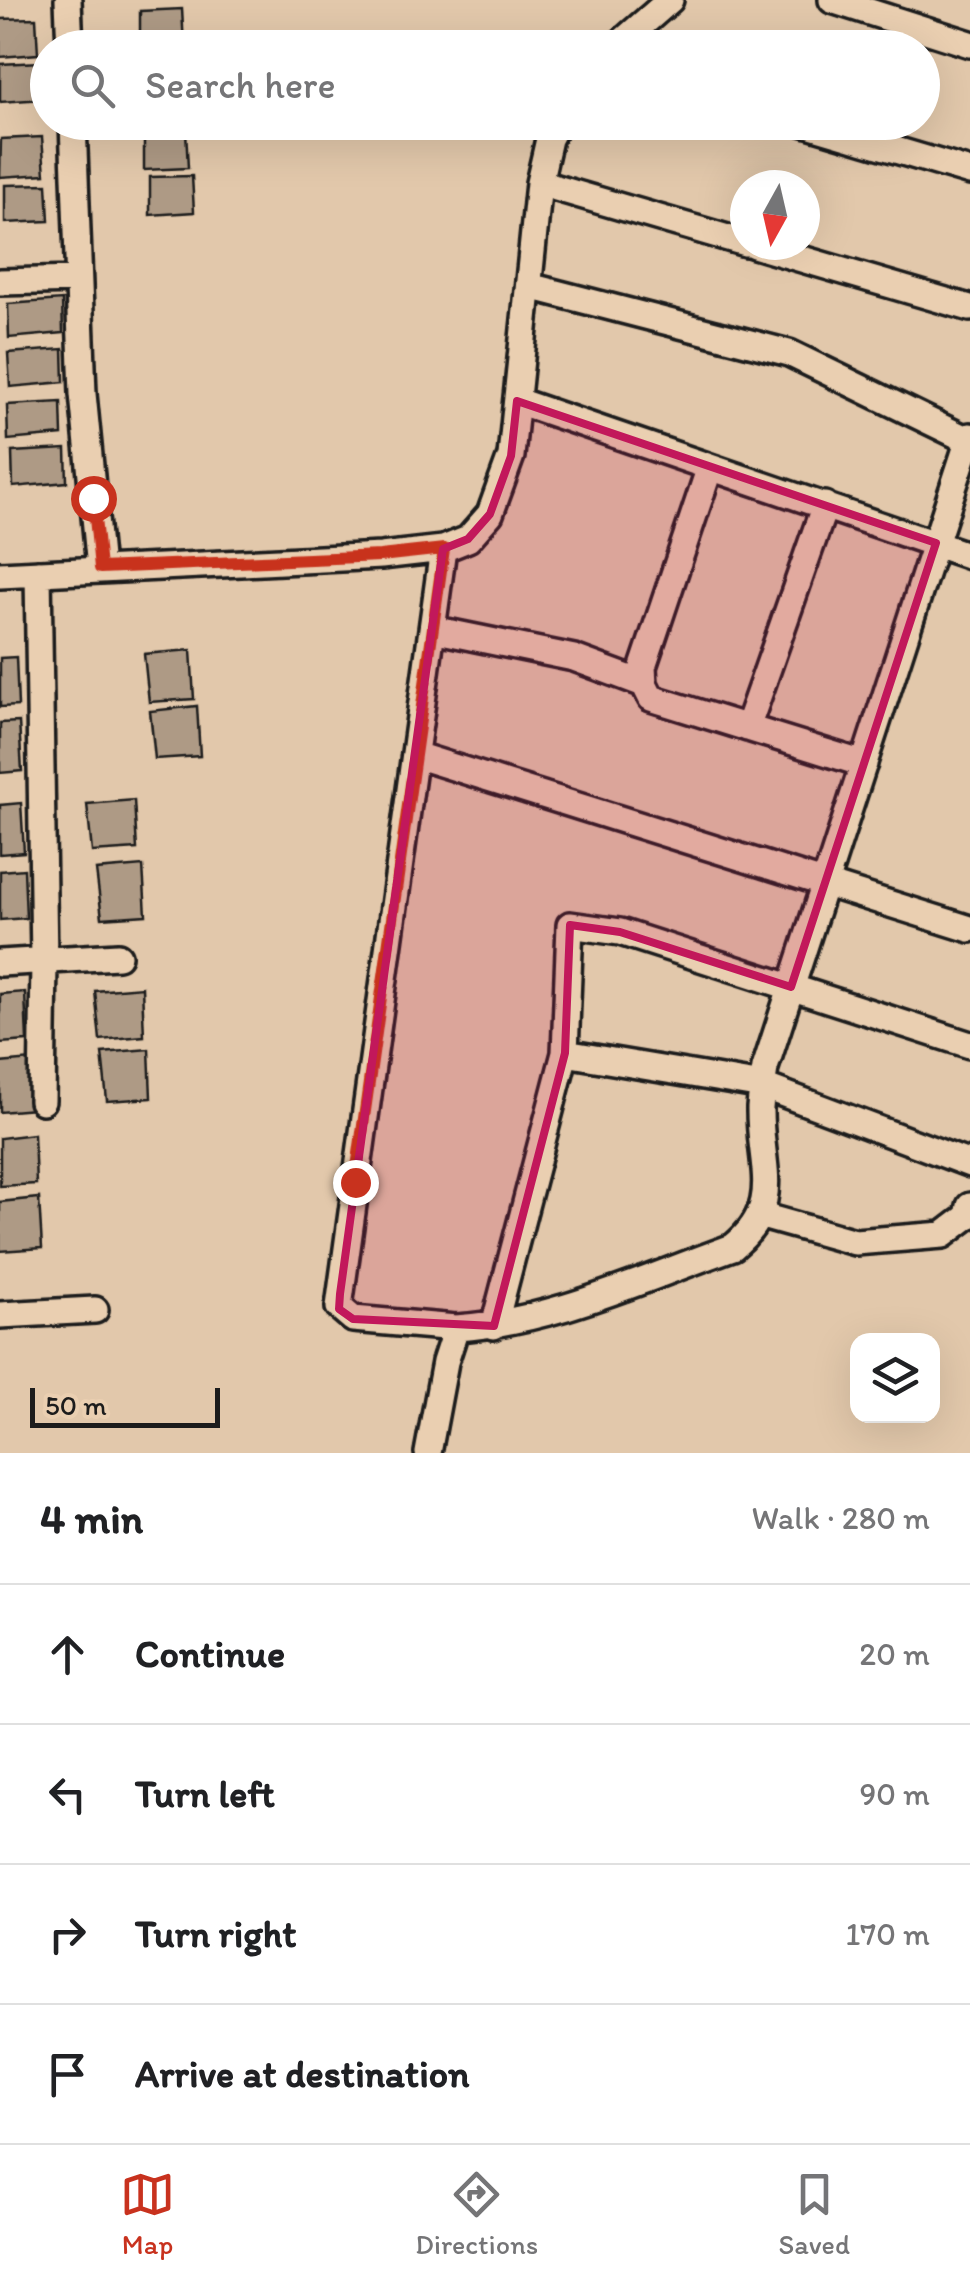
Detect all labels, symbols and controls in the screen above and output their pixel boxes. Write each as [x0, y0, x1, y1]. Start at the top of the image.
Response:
search box [30, 30, 940, 140]
icon: search [65, 58, 120, 113]
text: Search here [145, 62, 336, 108]
north arrow [730, 170, 820, 260]
route start [71, 476, 117, 522]
route end [333, 1160, 379, 1206]
map controls [850, 1333, 940, 1423]
button: layers [850, 1333, 940, 1423]
scale bar [30, 1383, 220, 1428]
text: 50 m [45, 1388, 107, 1422]
text: 4 min [40, 1493, 143, 1544]
text: Walk · 280 m [751, 1499, 930, 1537]
icon: ahead [40, 1627, 95, 1682]
text: Continue [135, 1631, 285, 1677]
text: 20 m [859, 1635, 930, 1673]
icon: left [40, 1767, 95, 1822]
text: Turn left [135, 1771, 275, 1817]
text: 90 m [859, 1775, 930, 1813]
icon: right [40, 1907, 95, 1962]
text: Turn right [135, 1911, 297, 1957]
text: 170 m [845, 1915, 930, 1953]
icon: arrive [40, 2047, 95, 2102]
text: Arrive at destination [135, 2051, 470, 2097]
tab: Map [120, 2167, 175, 2261]
tab: Directions [415, 2167, 538, 2261]
tab: Saved [778, 2167, 850, 2261]

